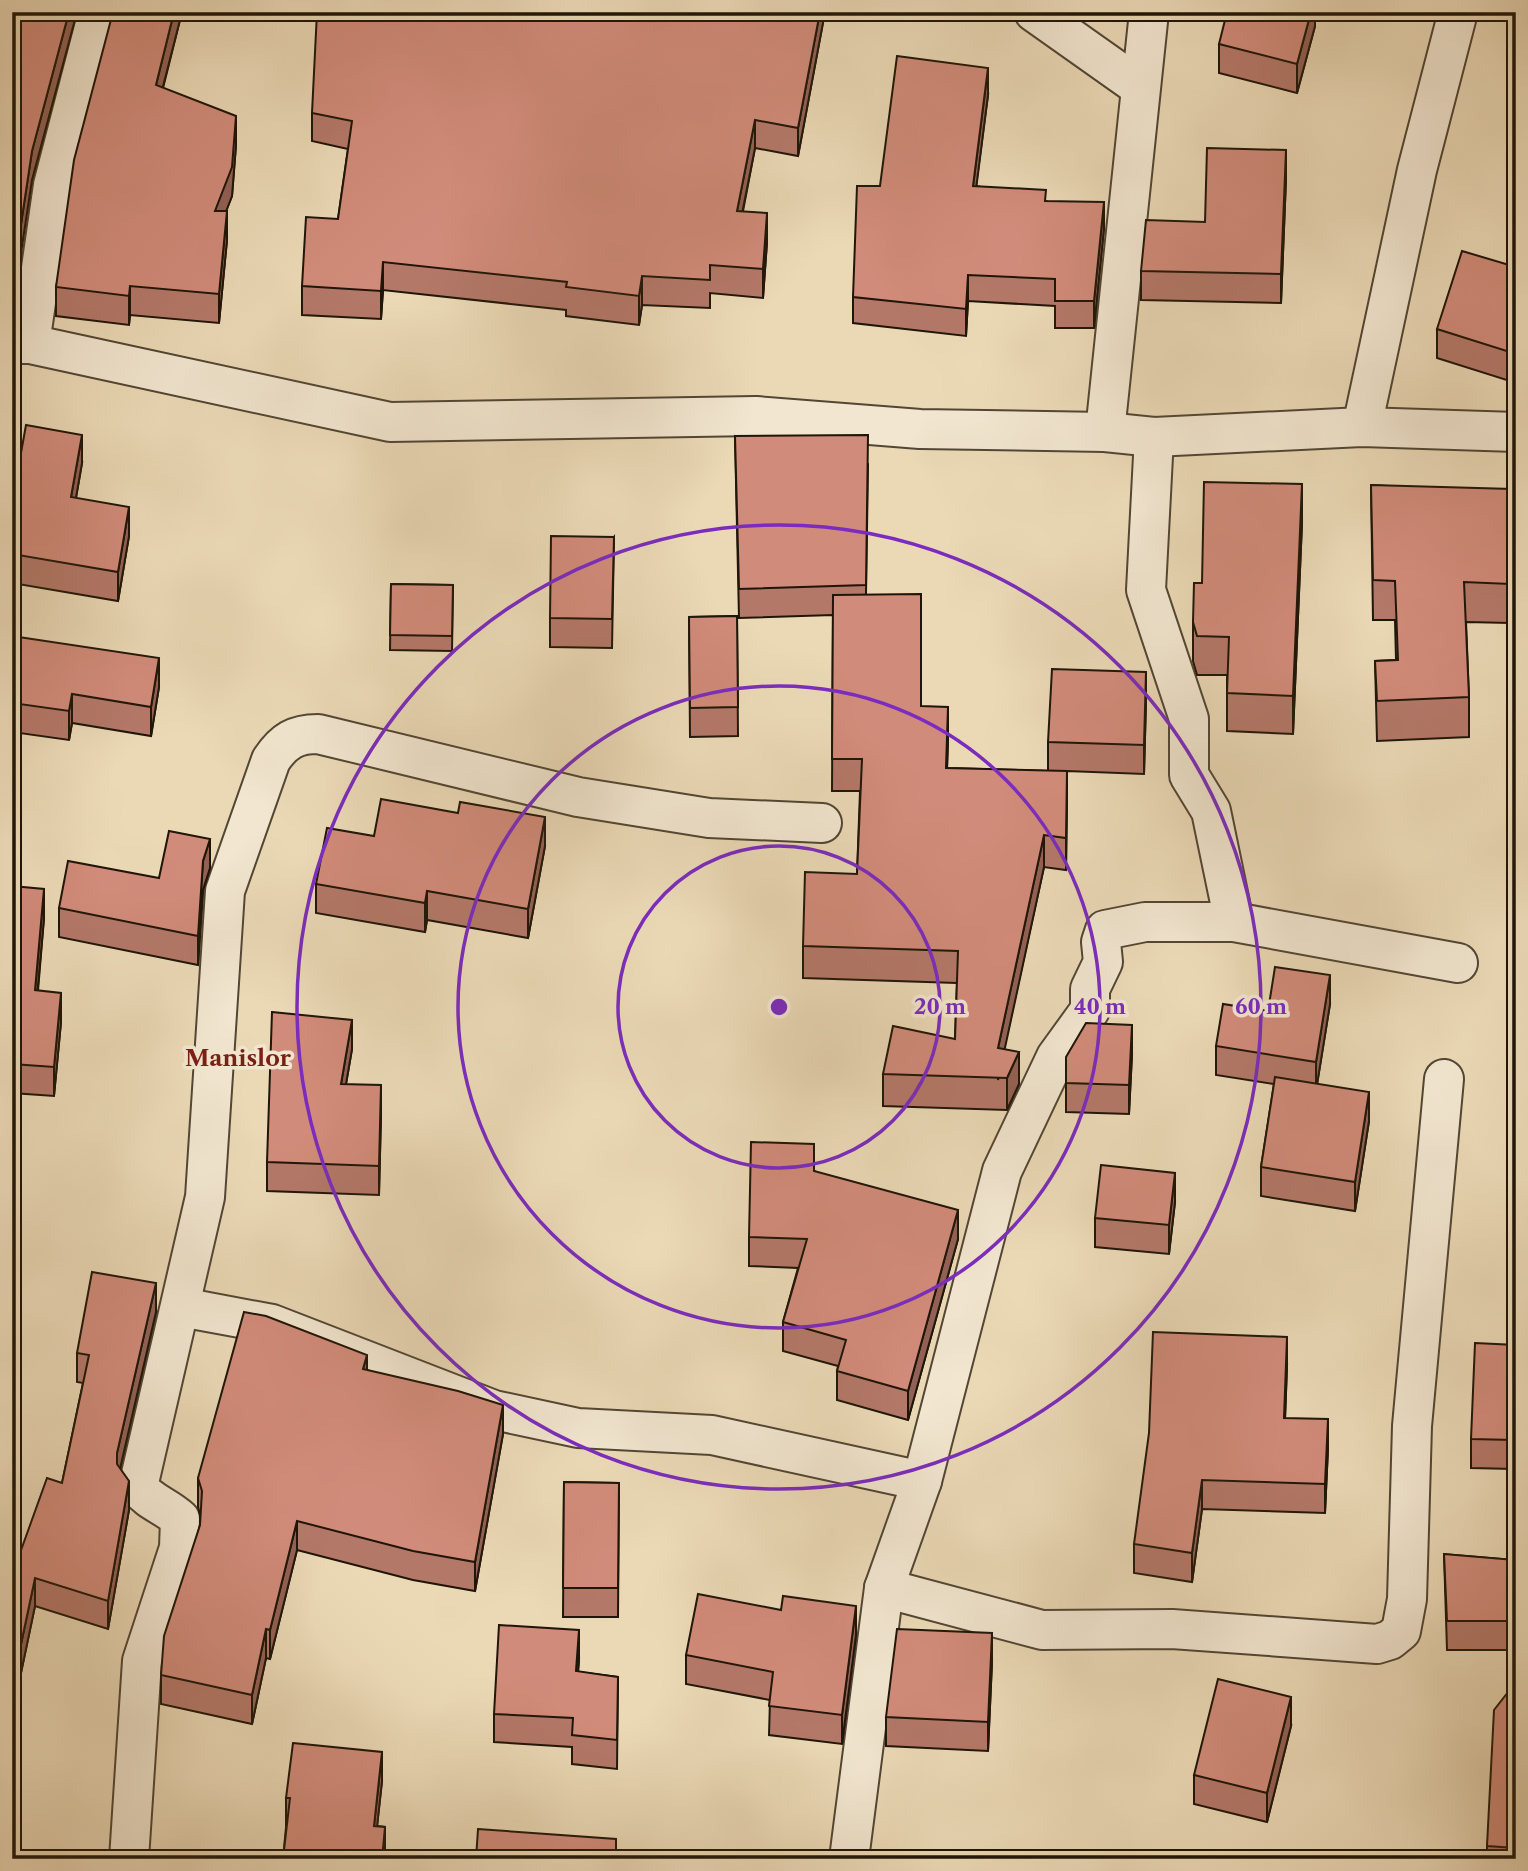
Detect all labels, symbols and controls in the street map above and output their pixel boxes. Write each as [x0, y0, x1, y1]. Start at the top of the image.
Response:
text: 20 m [914, 994, 966, 1019]
text: 40 m [1074, 994, 1126, 1019]
text: 60 m [1235, 994, 1287, 1019]
centre of rings [767, 995, 791, 1019]
district label: Manislor [185, 1044, 292, 1072]

